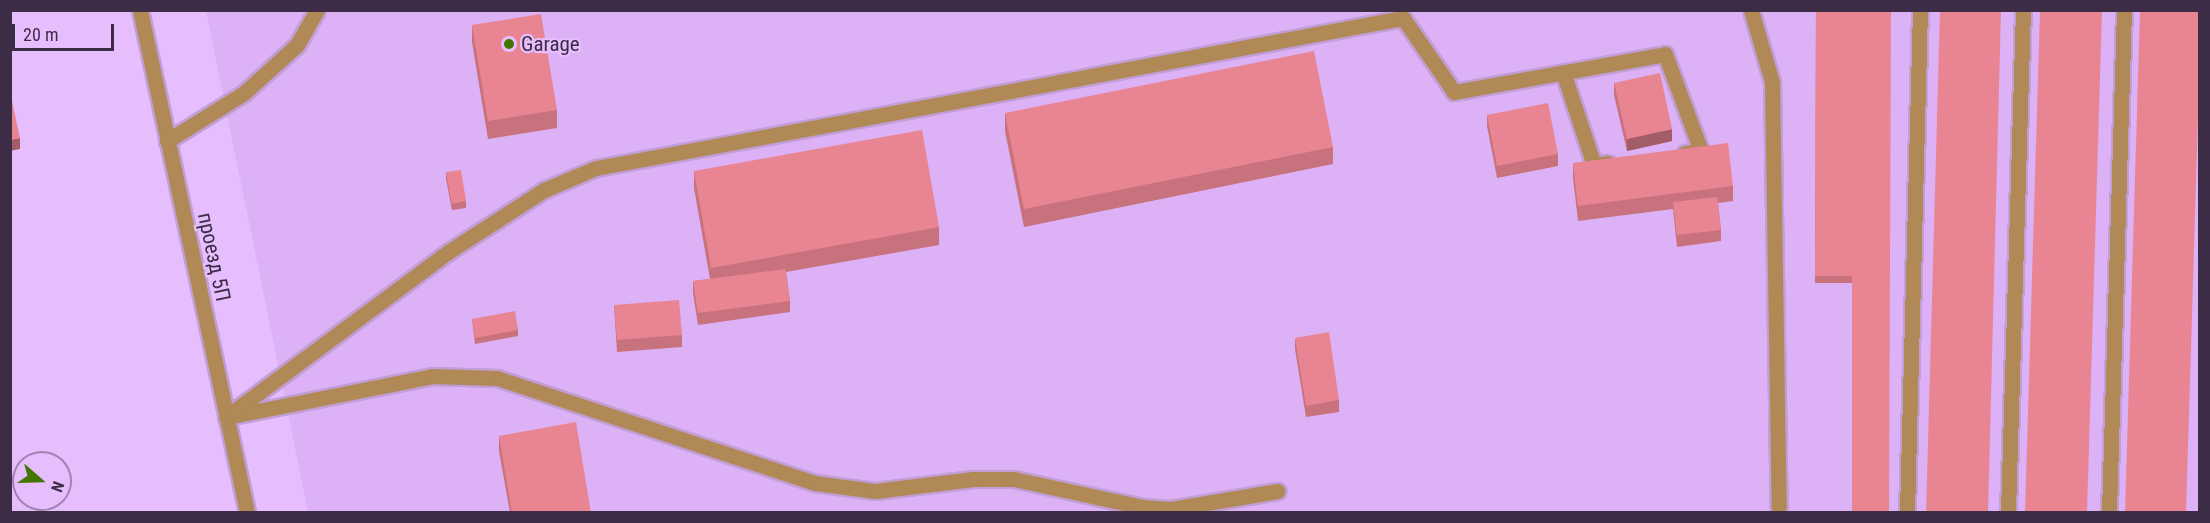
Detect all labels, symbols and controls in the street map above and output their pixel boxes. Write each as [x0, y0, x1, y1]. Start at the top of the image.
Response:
scale bar [15, 12, 117, 50]
text: 20 m [23, 24, 58, 45]
place label: Garage [521, 31, 580, 57]
marker: Garage [502, 37, 516, 51]
street label: проезд 5П [192, 210, 236, 304]
north arrow [12, 451, 72, 511]
text: N [47, 479, 68, 494]

